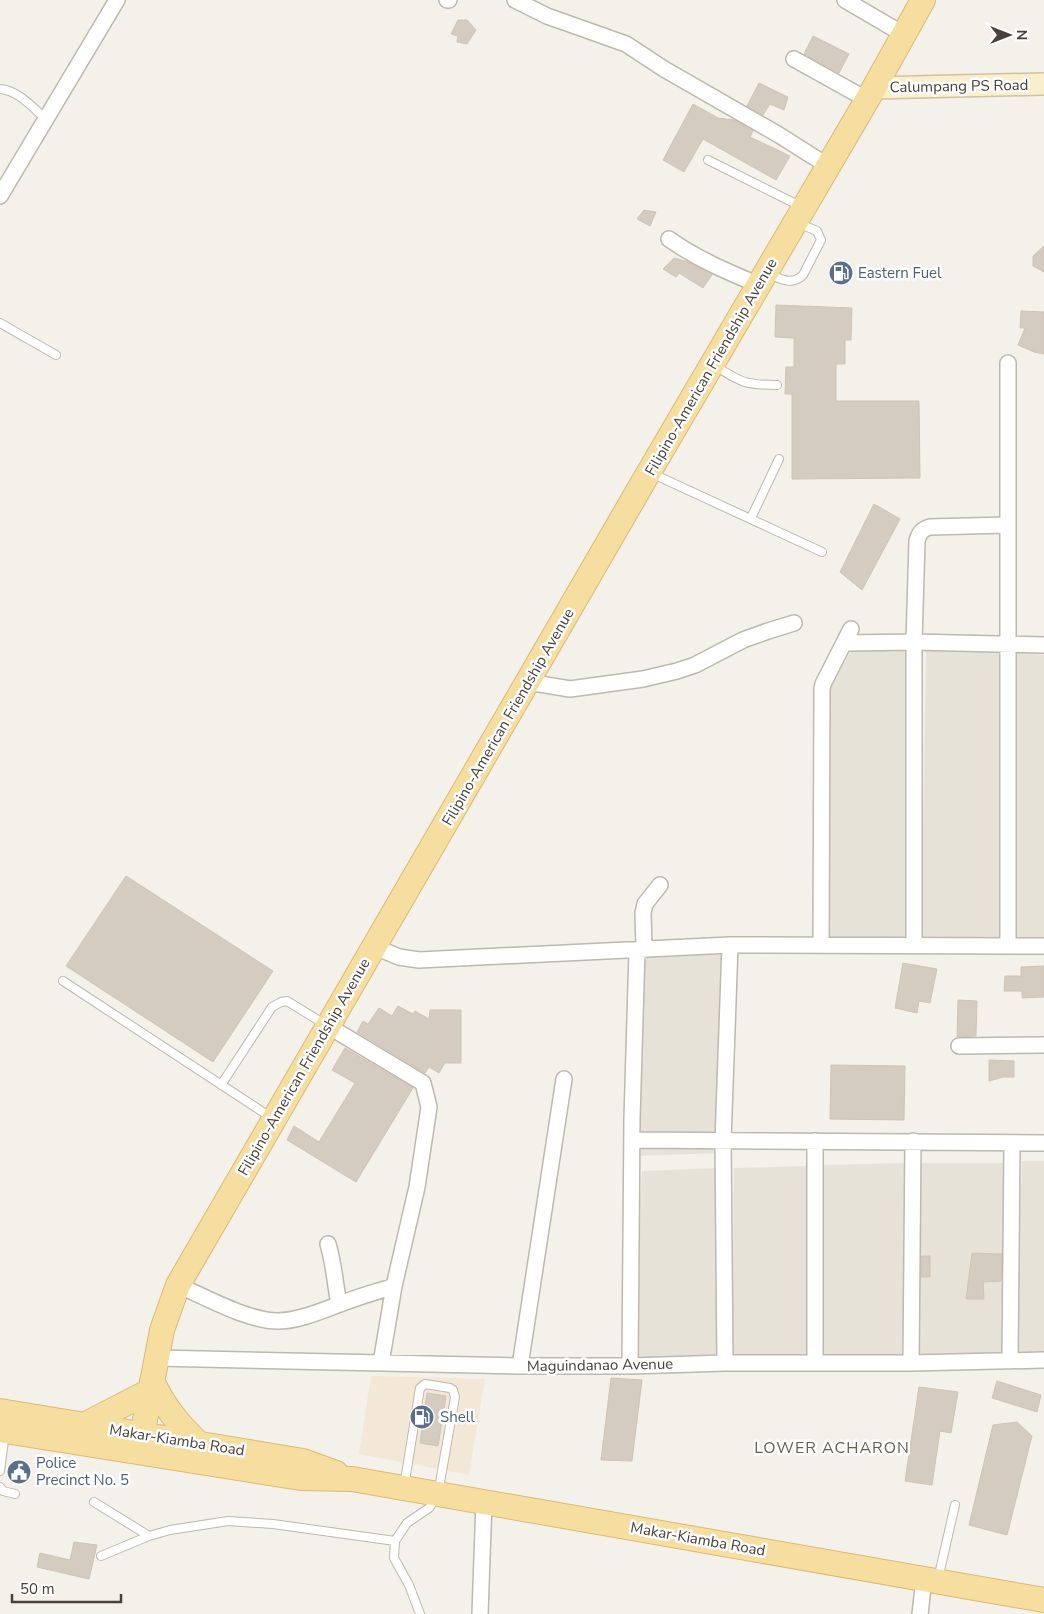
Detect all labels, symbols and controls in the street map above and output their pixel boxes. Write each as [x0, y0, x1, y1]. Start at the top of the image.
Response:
north arrow [984, 10, 1034, 60]
text: N [1012, 30, 1031, 40]
street label: Calumpang PS Road [889, 75, 1029, 97]
street label: Filipino-American Friendship Avenue [640, 255, 782, 479]
fuel station icon: Eastern Fuel [828, 260, 854, 286]
place label: Eastern Fuel [858, 263, 942, 283]
street label: Filipino-American Friendship Avenue [437, 605, 579, 829]
street label: Filipino-American Friendship Avenue [233, 955, 375, 1179]
street label: Maguindanao Avenue [527, 1354, 673, 1376]
fuel station icon: Shell [409, 1404, 435, 1430]
place label: Shell [440, 1407, 475, 1427]
street label: Makar-Kiamba Road [108, 1419, 246, 1461]
district label: LOWER ACHARON [754, 1437, 910, 1459]
place label: Police Precinct No. 5 [36, 1453, 129, 1490]
public building icon: Police Precinct No. 5 [6, 1459, 32, 1485]
street label: Makar-Kiamba Road [629, 1517, 767, 1561]
scale bar [12, 1572, 121, 1604]
text: 50 m [20, 1579, 55, 1599]

